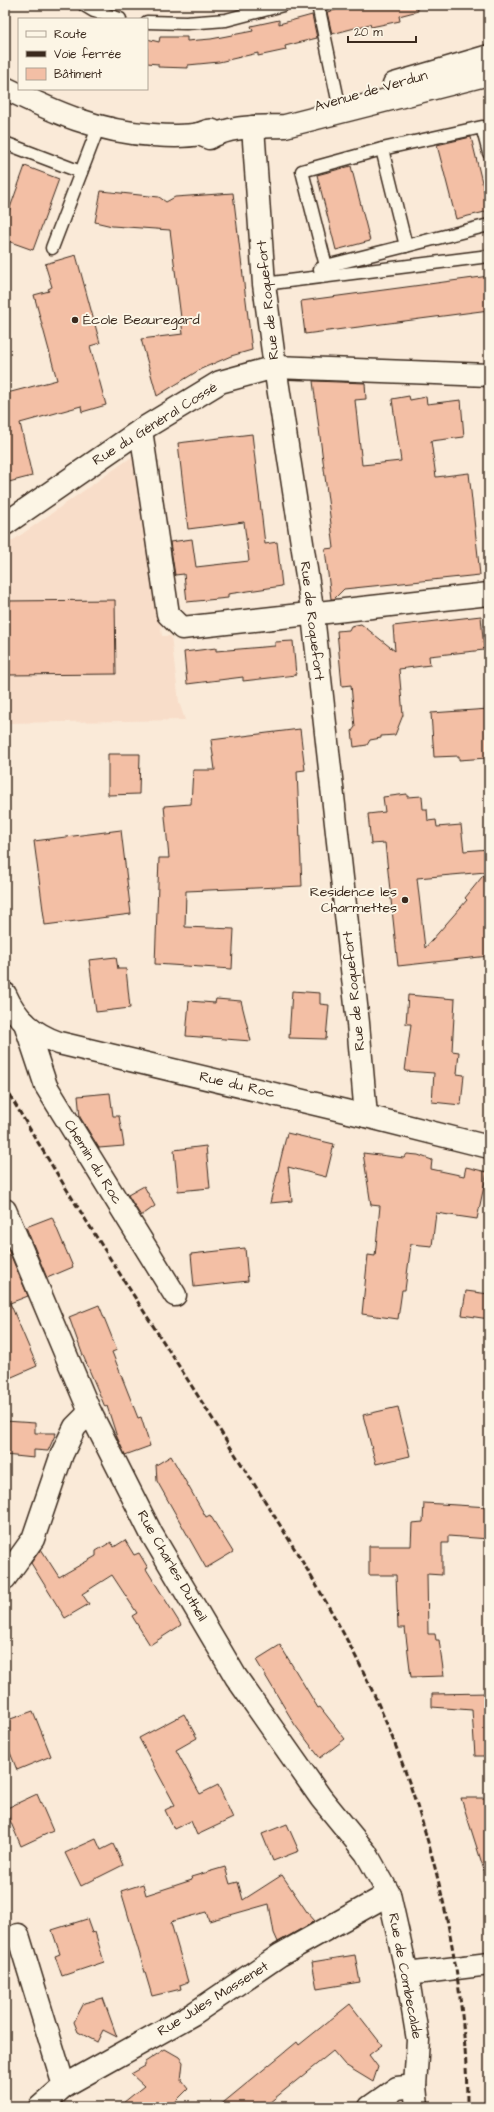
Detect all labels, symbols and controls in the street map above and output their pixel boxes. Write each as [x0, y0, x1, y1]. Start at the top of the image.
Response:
legend [18, 18, 148, 90]
scale bar [348, 18, 416, 44]
text: 20 m [354, 24, 383, 41]
text: Route [54, 26, 87, 43]
text: Voie ferrée [54, 46, 122, 63]
street label: Avenue de Verdun [312, 65, 430, 117]
text: Bâtiment [54, 66, 102, 83]
street label: Rue de Roquefort [252, 239, 284, 361]
place label: École Beauregard [83, 310, 200, 330]
marker: École Beauregard [70, 315, 80, 325]
street label: Rue du Général Cossé [89, 377, 222, 471]
street label: Rue de Roquefort [295, 560, 329, 682]
place label: Residence les Charmettes [310, 882, 397, 918]
marker: Residence les Charmettes [400, 895, 410, 905]
street label: Rue de Roquefort [338, 930, 370, 1052]
street label: Rue du Roc [197, 1067, 277, 1103]
street label: Chemin du Roc [59, 1116, 127, 1208]
street label: Rue Charles Dutheil [132, 1507, 212, 1625]
street label: Rue de Combecalde [383, 1911, 427, 2041]
street label: Rue Jules Massenet [154, 1956, 273, 2041]

